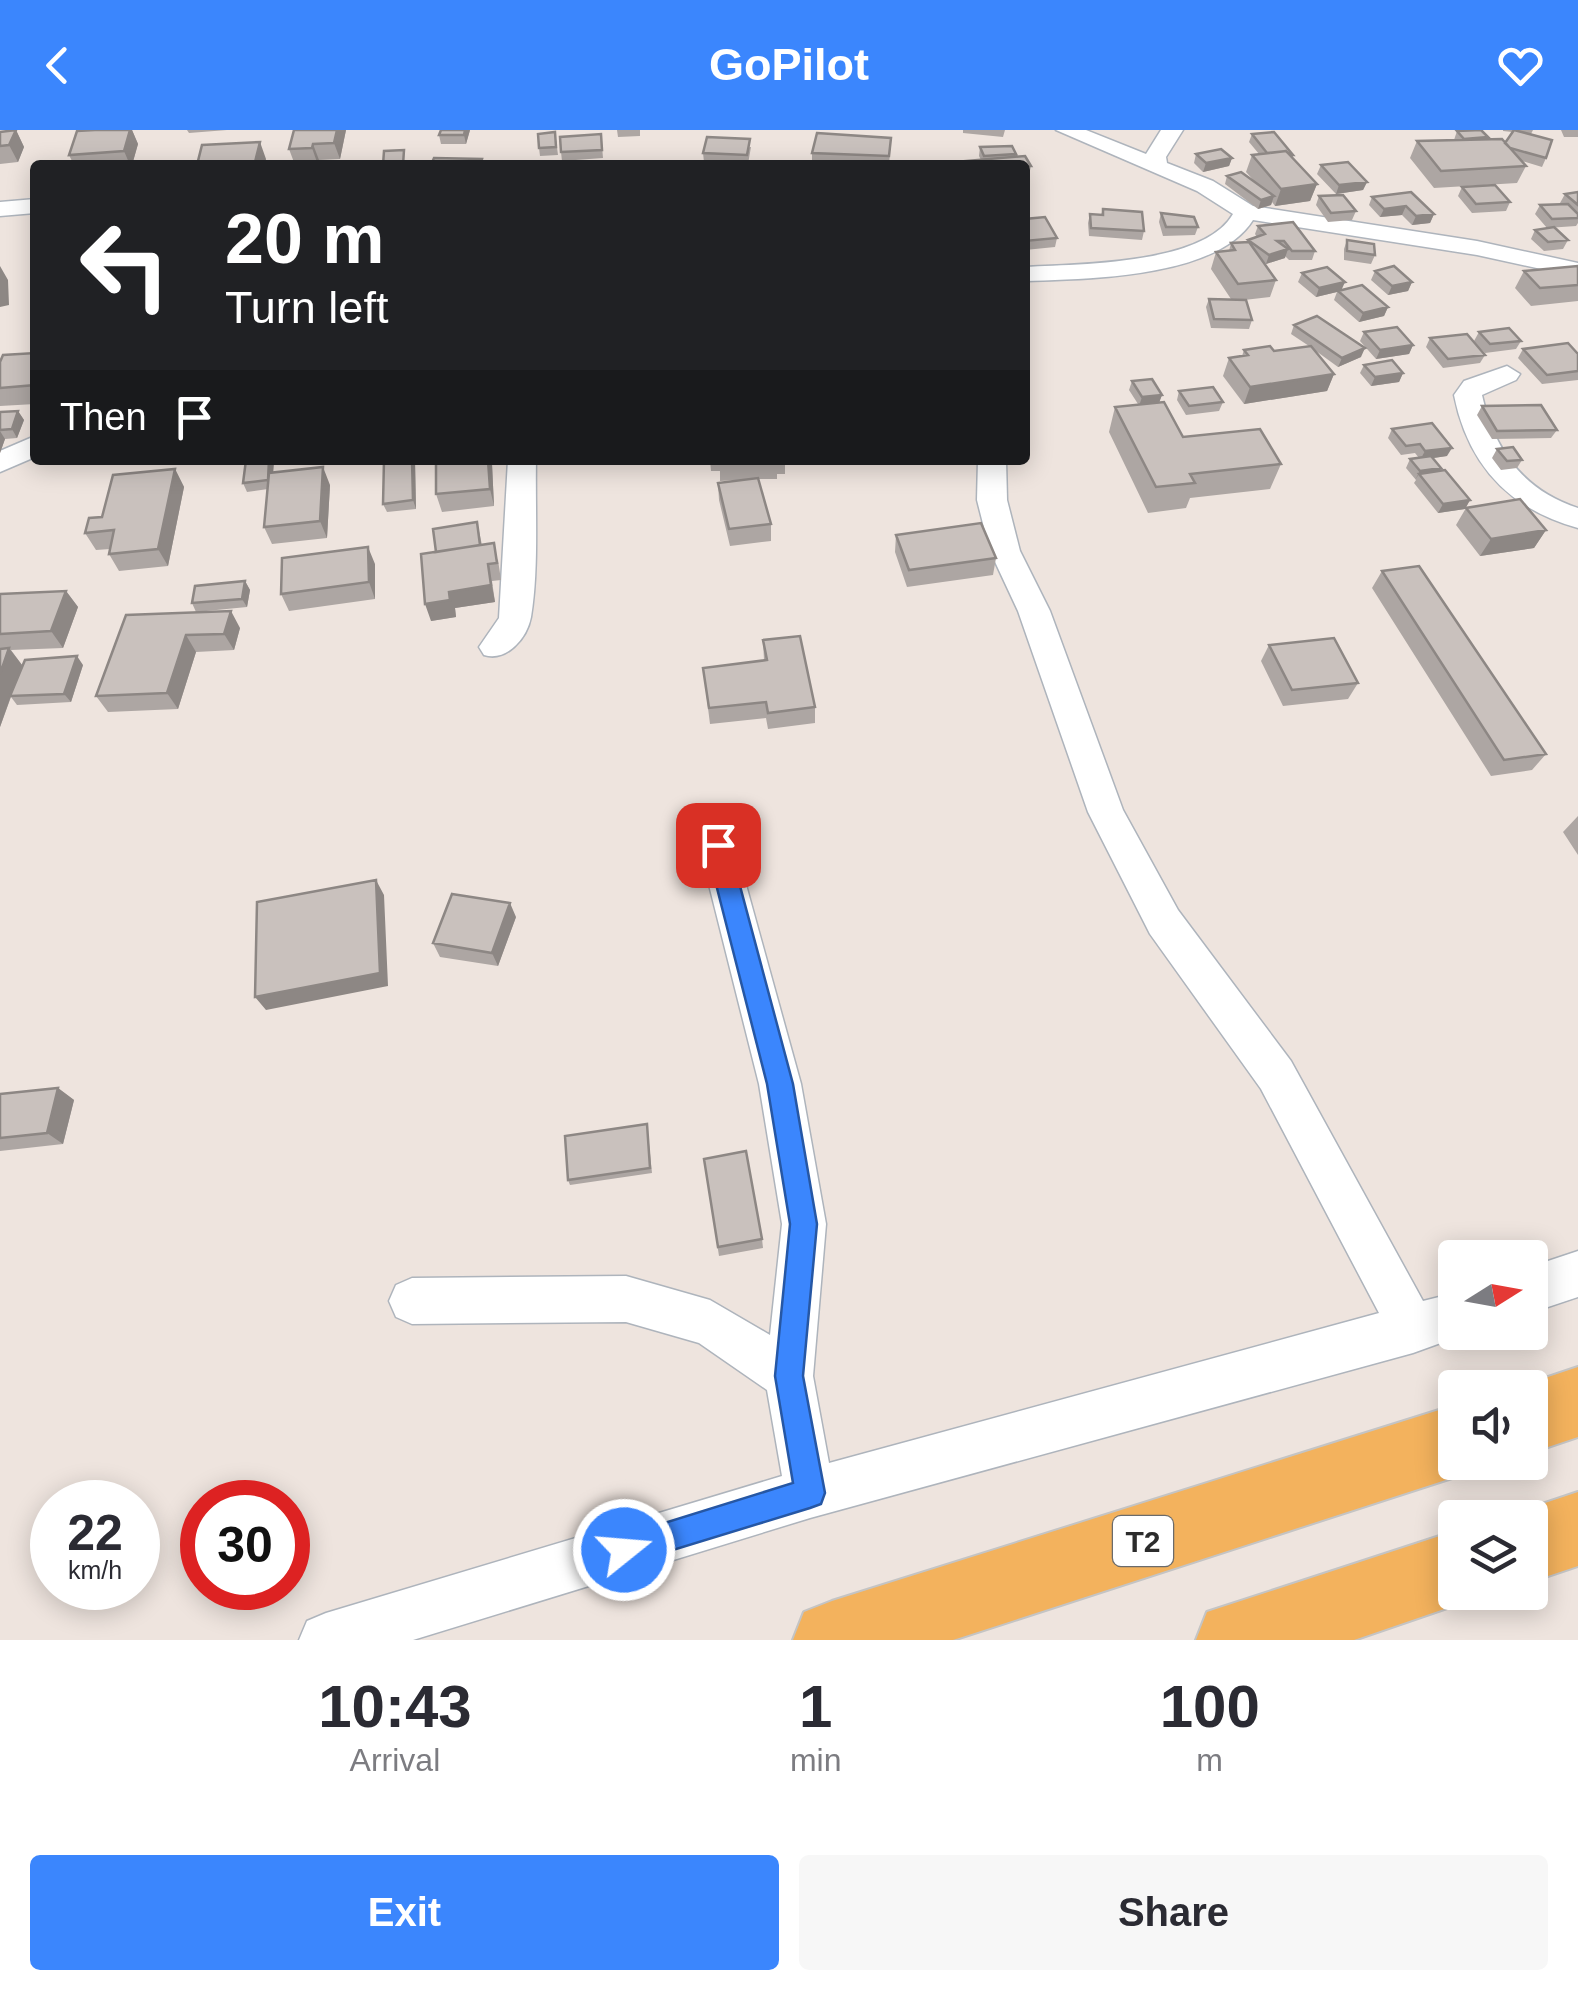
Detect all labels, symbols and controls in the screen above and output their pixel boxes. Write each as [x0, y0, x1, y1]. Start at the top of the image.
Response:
icon: back [30, 38, 85, 93]
icon: heart [1493, 38, 1548, 93]
text: GoPilot [709, 39, 869, 90]
icon: left [60, 200, 190, 330]
text: 20 m [225, 200, 385, 278]
text: Turn left [225, 282, 388, 333]
icon: arrive [167, 390, 222, 445]
text: Then [60, 396, 147, 438]
pin [676, 803, 761, 888]
icon: arrive [691, 818, 746, 873]
north arrow [1438, 1240, 1548, 1350]
map controls [1438, 1240, 1548, 1610]
button: sound [1438, 1370, 1548, 1480]
speed limit sign: 30 [180, 1480, 310, 1610]
position arrow [572, 1498, 676, 1602]
button: layers [1438, 1500, 1548, 1610]
text: 22 [67, 1505, 123, 1561]
road number: T2 [1113, 1516, 1173, 1566]
text: km/h [68, 1556, 122, 1584]
text: 10:43 [318, 1673, 472, 1740]
text: 1 [799, 1673, 832, 1740]
text: 100 [1160, 1673, 1260, 1740]
text: Arrival [350, 1742, 440, 1778]
text: min [790, 1742, 841, 1778]
text: m [1196, 1742, 1223, 1778]
button: Exit [30, 1855, 779, 1970]
button: Share [799, 1855, 1548, 1970]

